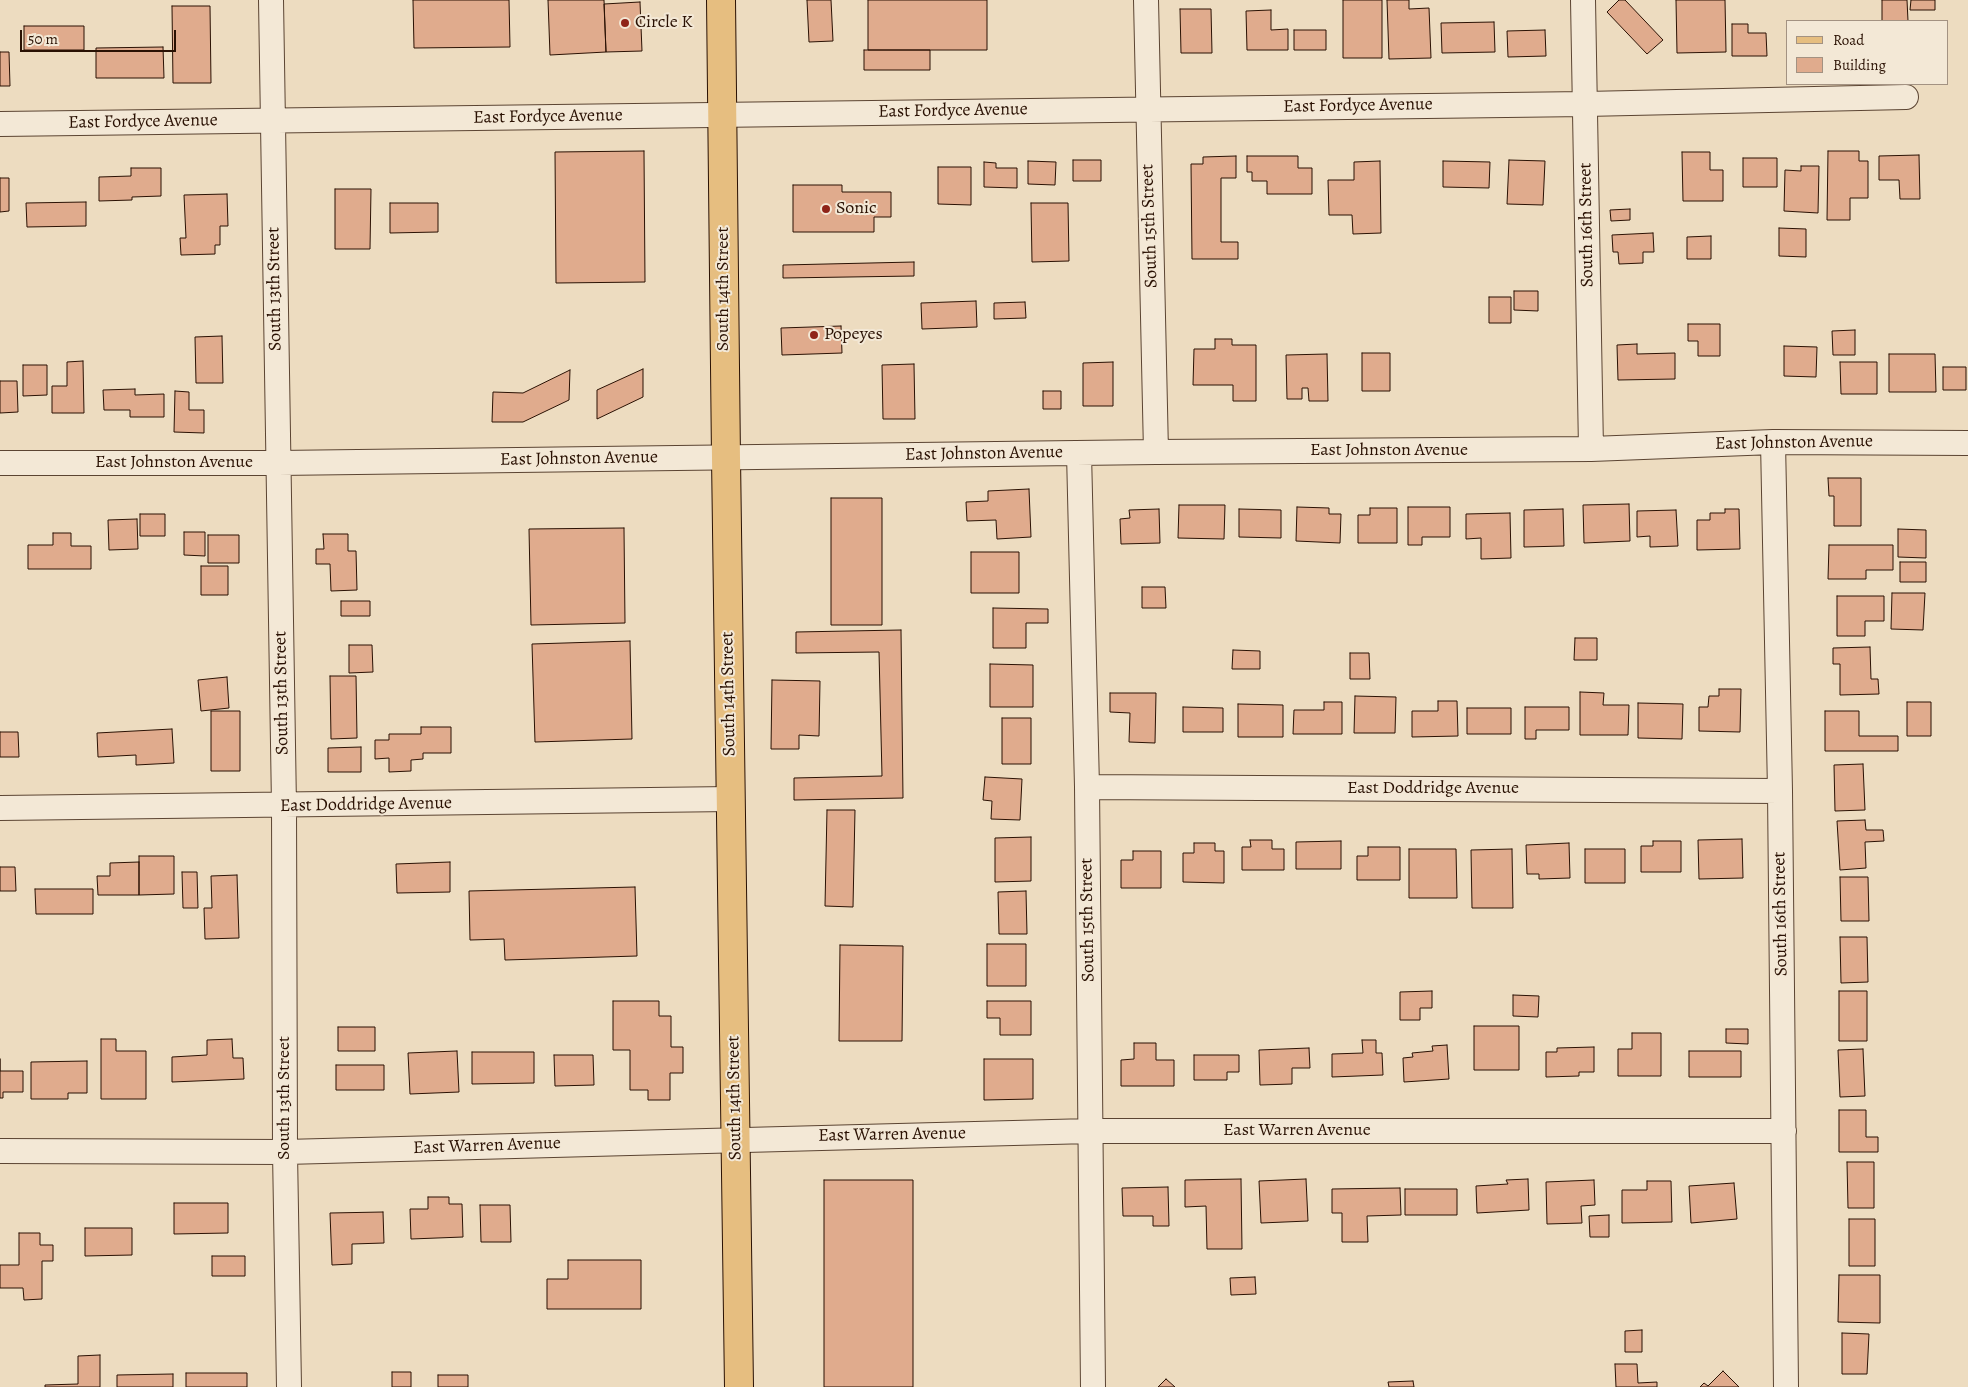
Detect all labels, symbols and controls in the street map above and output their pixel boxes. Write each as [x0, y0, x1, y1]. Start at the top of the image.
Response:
place label: Circle K [635, 12, 693, 34]
marker: Circle K [619, 17, 631, 29]
scale bar [22, 20, 179, 52]
legend [1786, 20, 1948, 85]
text: 50 m [28, 29, 58, 49]
text: Road [1833, 30, 1864, 50]
text: Building [1833, 55, 1886, 75]
street label: East Fordyce Avenue [1283, 94, 1433, 118]
street label: East Fordyce Avenue [878, 99, 1028, 123]
street label: East Fordyce Avenue [473, 105, 623, 129]
street label: East Fordyce Avenue [68, 110, 218, 134]
street label: South 16th Street [1575, 162, 1599, 288]
street label: South 15th Street [1137, 164, 1163, 288]
place label: Sonic [836, 198, 877, 220]
marker: Sonic [820, 203, 832, 215]
street label: South 13th Street [263, 227, 287, 351]
street label: South 14th Street [713, 227, 735, 351]
place label: Popeyes [824, 324, 883, 346]
marker: Popeyes [808, 329, 820, 341]
street label: East Johnston Avenue [1715, 431, 1873, 455]
street label: East Johnston Avenue [1310, 440, 1468, 462]
street label: East Johnston Avenue [905, 442, 1063, 466]
street label: East Johnston Avenue [500, 447, 658, 471]
street label: East Johnston Avenue [95, 452, 253, 474]
street label: South 13th Street [270, 631, 294, 755]
street label: South 14th Street [717, 631, 741, 757]
street label: East Doddridge Avenue [1347, 778, 1519, 800]
street label: East Doddridge Avenue [280, 793, 452, 817]
street label: South 16th Street [1769, 851, 1793, 977]
street label: South 15th Street [1076, 858, 1100, 982]
street label: South 14th Street [723, 1035, 747, 1161]
street label: South 13th Street [274, 1036, 296, 1160]
street label: East Warren Avenue [1223, 1120, 1371, 1142]
street label: East Warren Avenue [818, 1123, 966, 1147]
street label: East Warren Avenue [413, 1133, 561, 1159]

